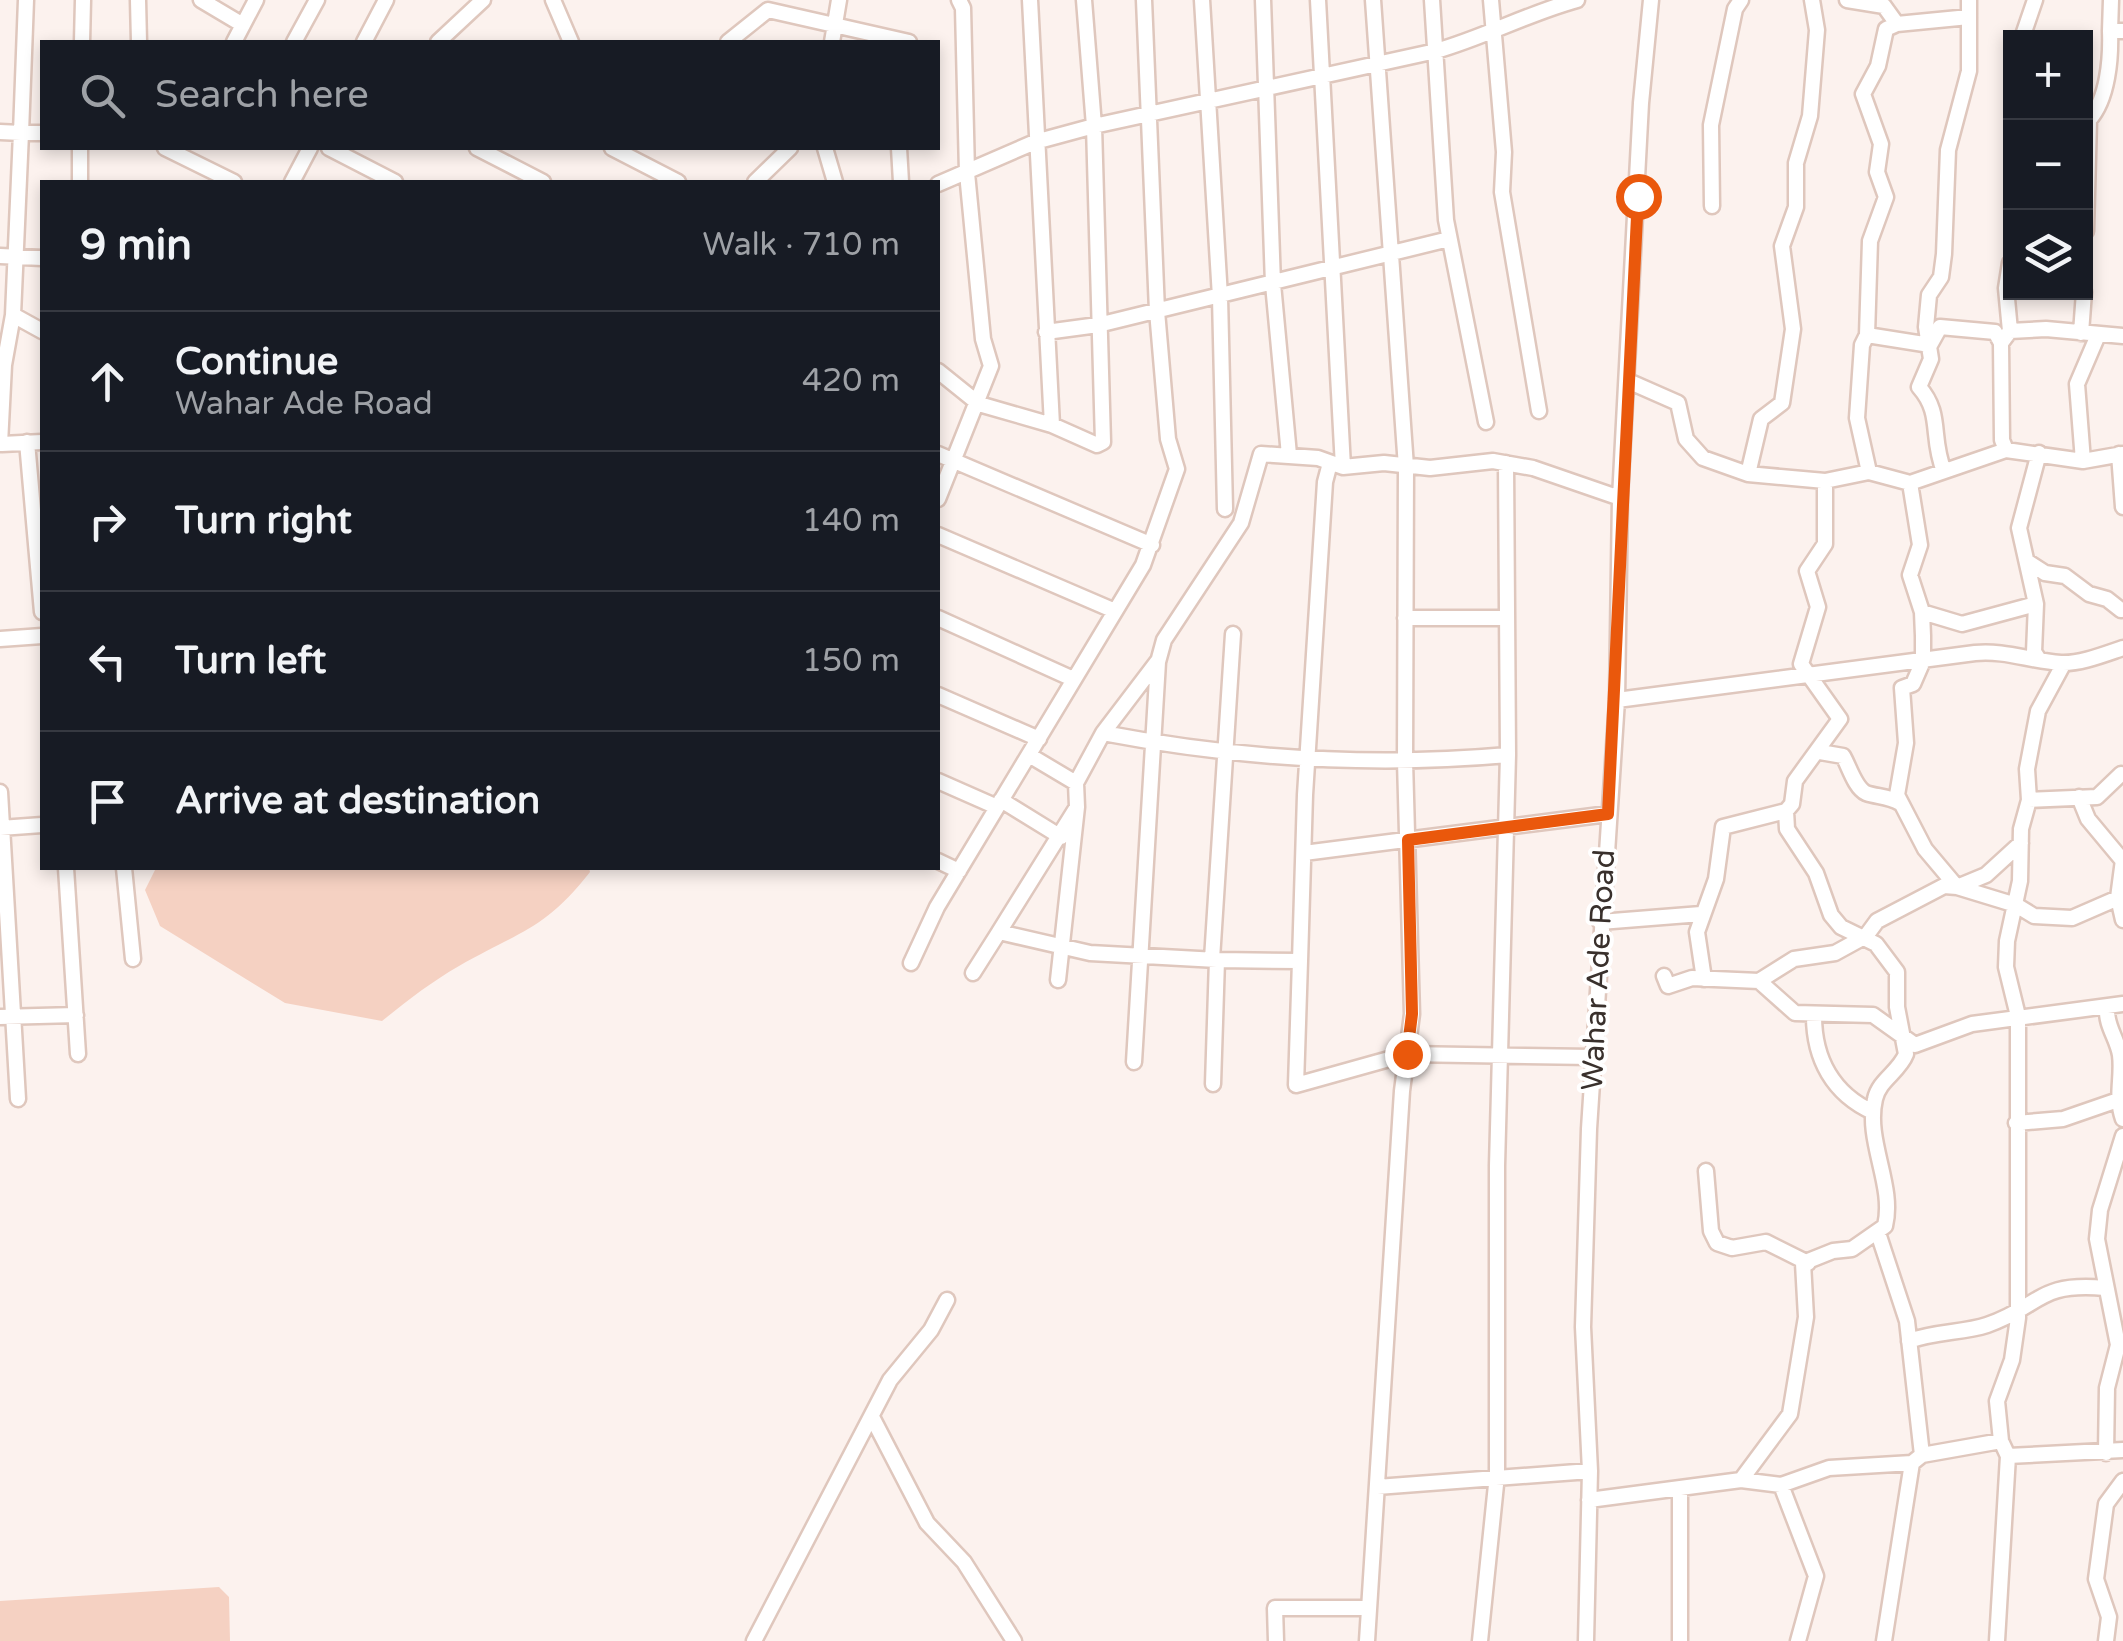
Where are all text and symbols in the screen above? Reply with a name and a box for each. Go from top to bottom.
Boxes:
map controls [2003,30,2093,300]
button: + [2003,30,2093,120]
search box [40,40,940,150]
icon: search [75,68,130,123]
text: Search here [155,72,369,118]
button: − [2003,120,2093,210]
route start [1616,174,1662,220]
button: layers [2003,210,2093,300]
text: 9 min [80,220,192,271]
text: Walk · 710 m [703,226,900,264]
text: Continue [175,339,338,385]
icon: ahead [80,354,135,409]
text: 420 m [802,362,900,400]
text: Wahar Ade Road [175,385,433,423]
icon: right [80,494,135,549]
text: Turn right [175,498,352,544]
text: 140 m [802,502,900,540]
icon: left [80,634,135,689]
text: Turn left [175,638,326,684]
text: 150 m [802,642,900,680]
icon: arrive [80,774,135,829]
text: Arrive at destination [175,778,540,824]
street label: Wahar Ade Road [1574,848,1623,1092]
route end [1385,1032,1431,1078]

